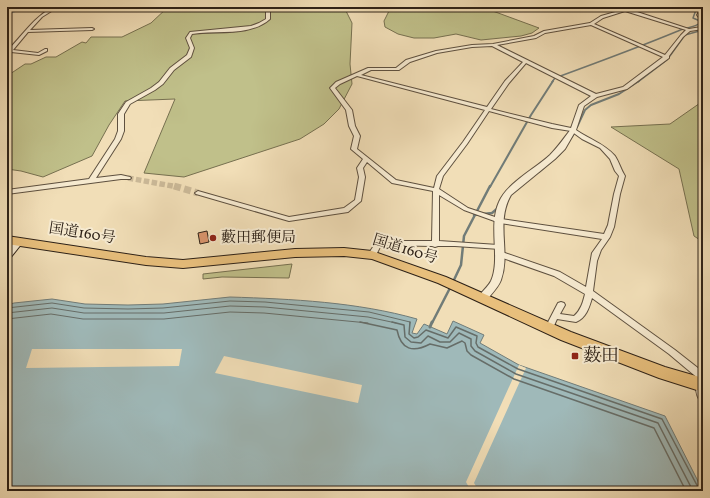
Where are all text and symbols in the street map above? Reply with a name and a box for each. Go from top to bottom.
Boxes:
street label: 国道160号 [47,218,117,250]
place label: 藪田郵便局 [221,228,296,249]
street label: 国道160号 [370,230,440,270]
marker: 藪田郵便局 [208,233,218,243]
place label: 薮田 [583,344,619,369]
marker: 薮田 [570,351,580,361]

